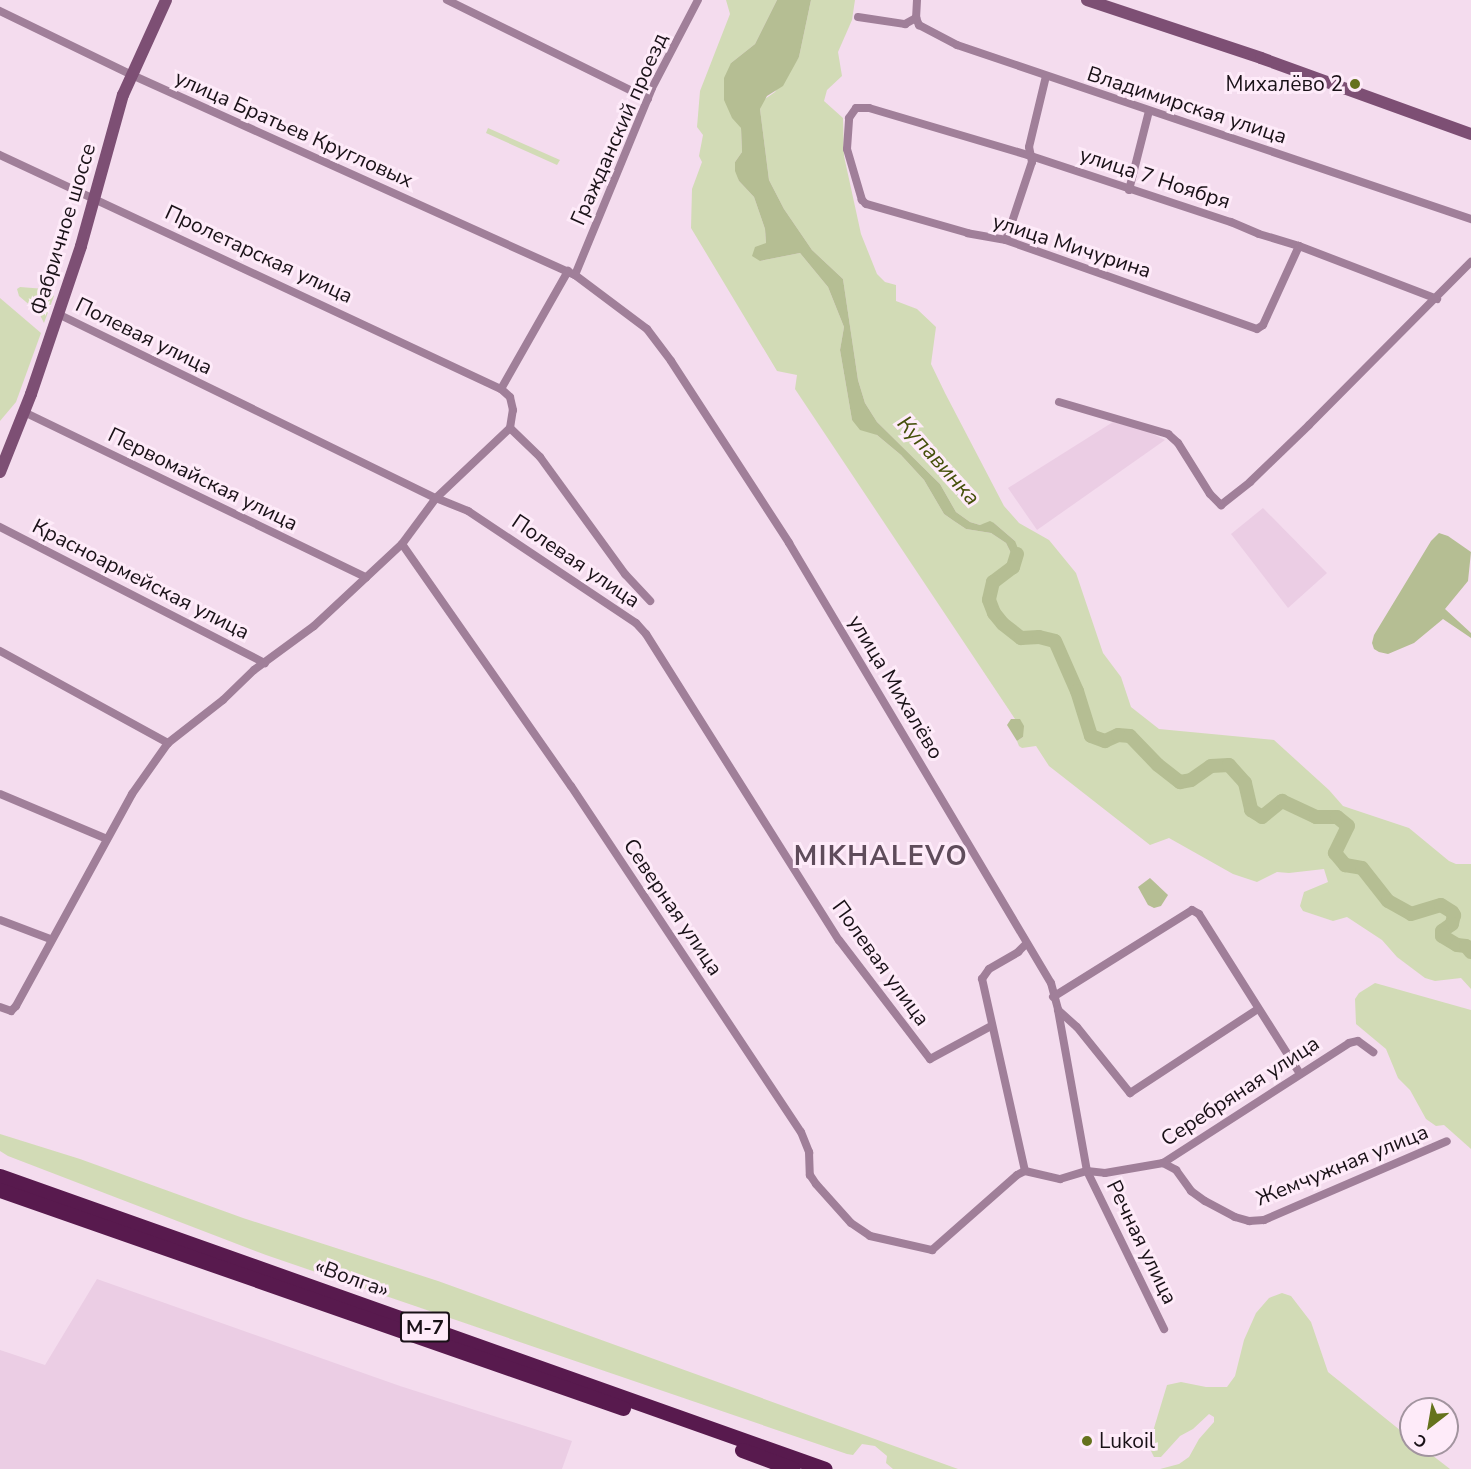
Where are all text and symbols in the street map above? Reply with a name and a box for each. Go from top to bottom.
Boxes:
street label: Гражданский проезд [565,29,673,229]
street label: Владимирская улица [1084,61,1290,149]
street label: улица Братьев Кругловых [171,65,417,193]
place label: Михалёво 2 [1226,71,1343,97]
marker: Михалёво 2 [1348,77,1362,91]
street label: Фабричное шоссе [25,140,101,318]
street label: улица 7 Ноября [1077,142,1233,214]
street label: Пролетарская улица [161,199,357,309]
street label: улица Мичурина [990,209,1154,283]
street label: Полевая улица [71,292,217,380]
water label: Купавинка [891,411,985,511]
street label: Первомайская улица [104,422,302,536]
street label: Полевая улица [507,509,645,613]
street label: Красноармейская улица [28,513,254,645]
street label: улица Михалёво [843,610,949,764]
street label: Северная улица [618,834,728,980]
district label: MIKHALEVO [794,841,968,873]
street label: Полевая улица [827,895,935,1031]
street label: Серебряная улица [1156,1030,1324,1152]
street label: Жемчужная улица [1252,1119,1432,1211]
street label: Речная улица [1101,1176,1183,1308]
street label: «Волга» [312,1253,392,1303]
road number: М-7 [400,1310,450,1344]
north arrow [1399,1397,1459,1457]
place label: Lukoil [1099,1428,1155,1454]
text: С [1410,1428,1431,1453]
marker: Lukoil [1080,1434,1094,1448]

